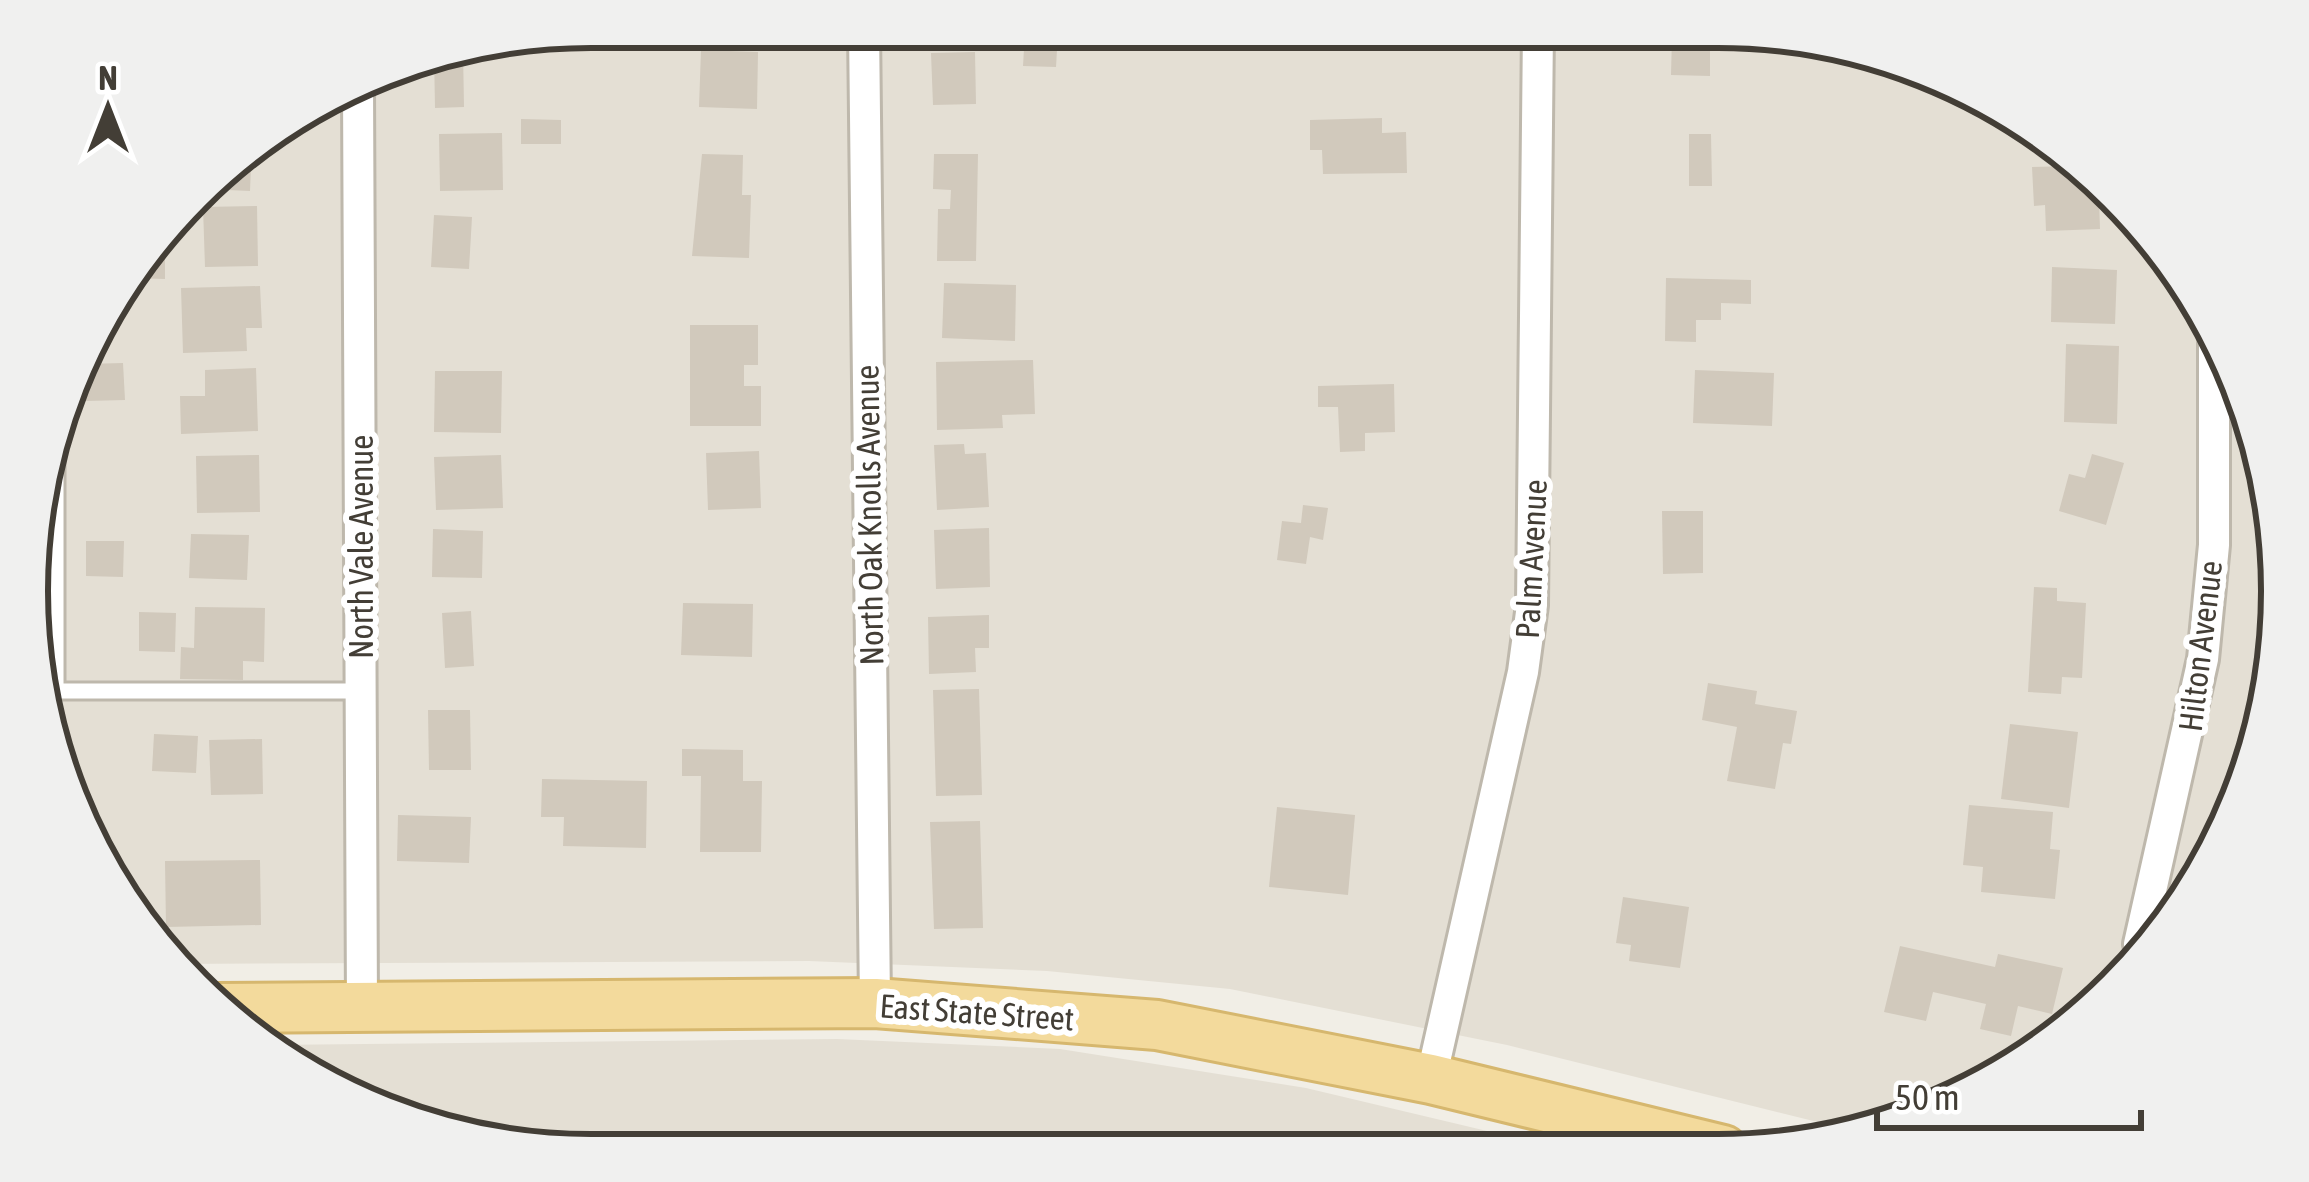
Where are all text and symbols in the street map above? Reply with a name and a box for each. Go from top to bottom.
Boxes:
north arrow [48,48,168,168]
text: N [98,59,118,97]
street label: North Oak Knolls Avenue [847,364,891,666]
street label: North Vale Avenue [342,435,380,659]
street label: Palm Avenue [1508,478,1554,640]
street label: Hilton Avenue [2171,558,2229,734]
street label: East State Street [878,986,1076,1038]
scale bar [1877,1056,2141,1130]
text: 50 m [1895,1076,1960,1118]

